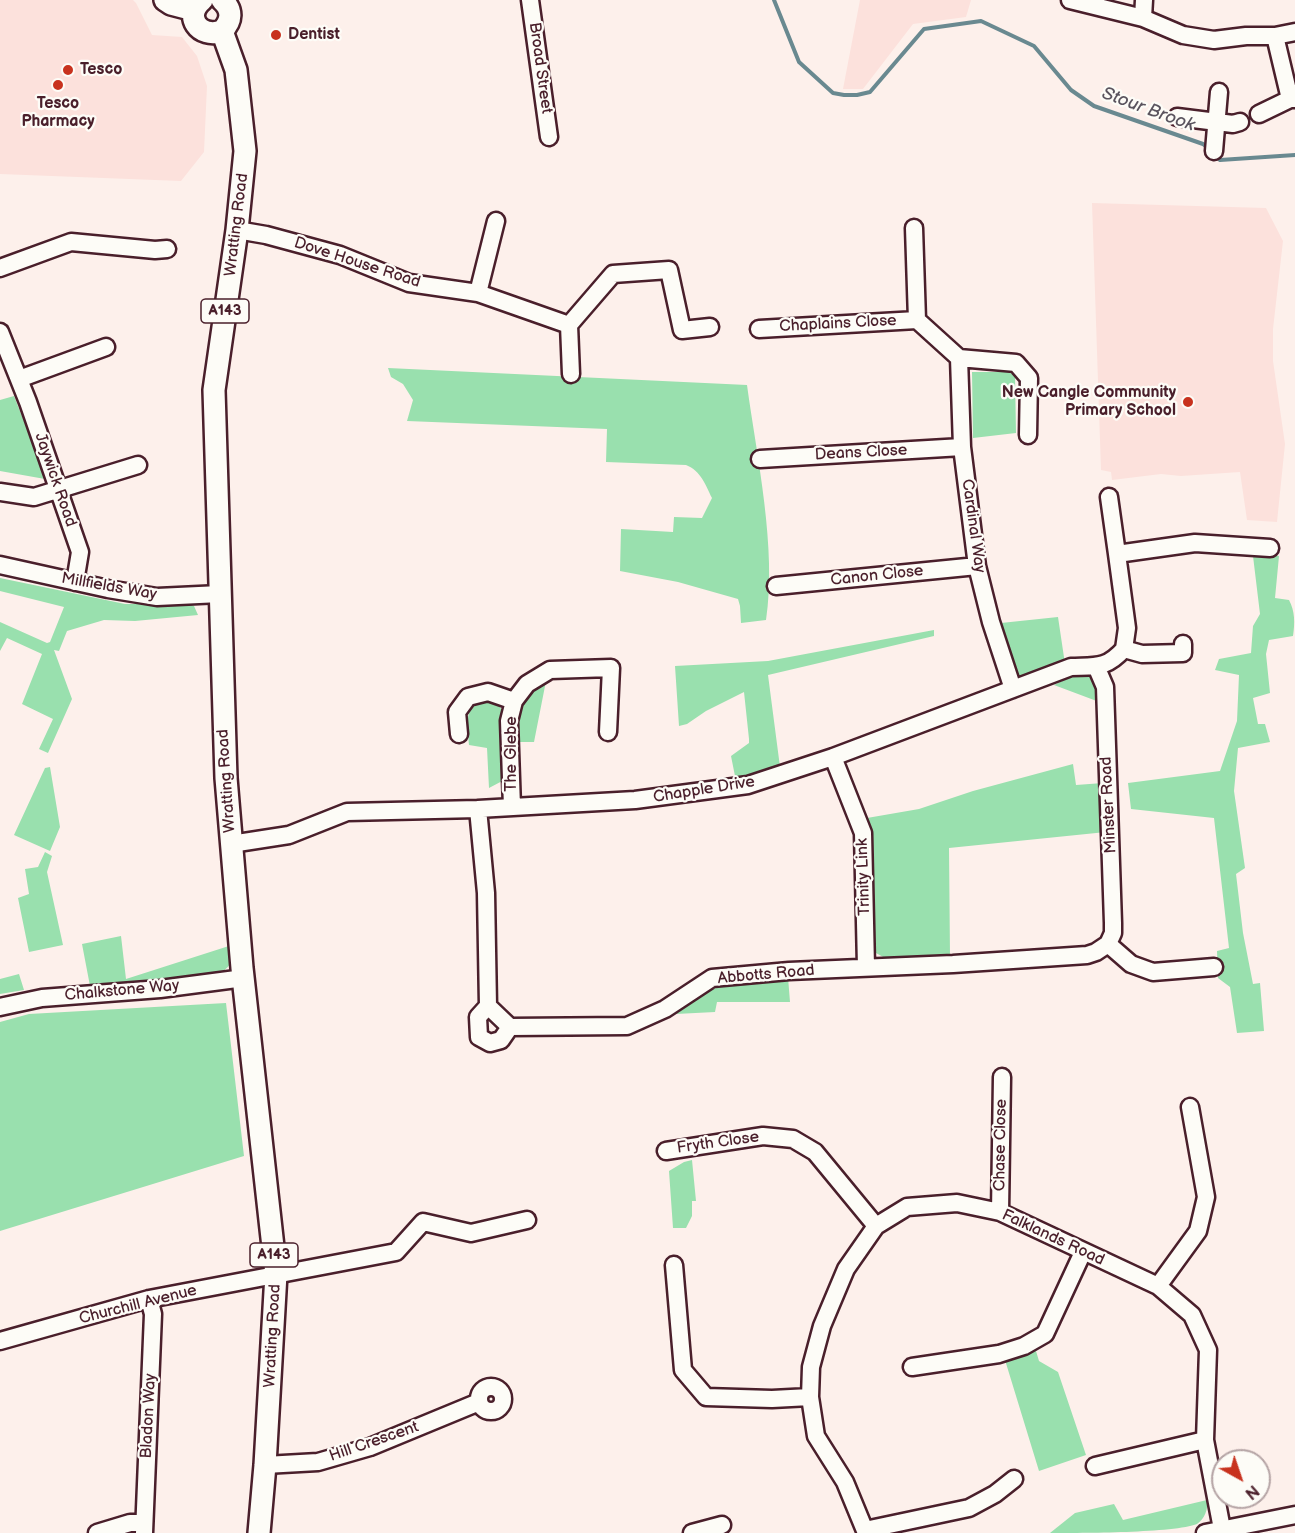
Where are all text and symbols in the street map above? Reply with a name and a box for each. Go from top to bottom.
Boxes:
street label: Broad Street [524,21,556,115]
place label: Dentist [288,25,340,45]
marker: Dentist [269,28,283,42]
place label: Tesco [80,60,122,80]
marker: Tesco [61,63,75,77]
marker: Tesco Pharmacy [51,78,65,92]
water label: Stour Brook [1099,83,1197,137]
place label: Tesco Pharmacy [21,94,95,132]
street label: Wratting Road [221,172,253,278]
street label: Dove House Road [291,234,423,292]
road number: A143 [201,299,249,323]
street label: Chaplains Close [779,311,897,337]
place label: New Cangle Community Primary School [1002,383,1176,421]
marker: New Cangle Community Primary School [1181,395,1195,409]
street label: Jaywick Road [30,430,80,530]
street label: Deans Close [814,441,908,465]
street label: Cardinal Way [957,478,989,574]
street label: Canon Close [830,562,924,590]
street label: Millfields Way [60,569,158,605]
street label: The Glebe [502,716,522,792]
street label: Wratting Road [214,728,240,834]
street label: Minster Road [1097,756,1121,854]
street label: Chapple Drive [652,772,756,808]
street label: Trinity Link [853,838,875,916]
street label: Abbotts Road [717,961,815,989]
street label: Chalkstone Way [64,976,180,1006]
street label: Chase Close [991,1099,1011,1191]
street label: Fryth Close [676,1128,760,1158]
street label: Falklands Road [999,1206,1107,1270]
road number: A143 [250,1243,298,1267]
street label: Churchill Avenue [77,1281,199,1329]
street label: Wratting Road [261,1284,285,1388]
street label: Bladon Way [137,1373,161,1459]
street label: Hill Crescent [327,1418,421,1466]
north arrow [1211,1449,1271,1509]
text: N [1241,1480,1262,1503]

